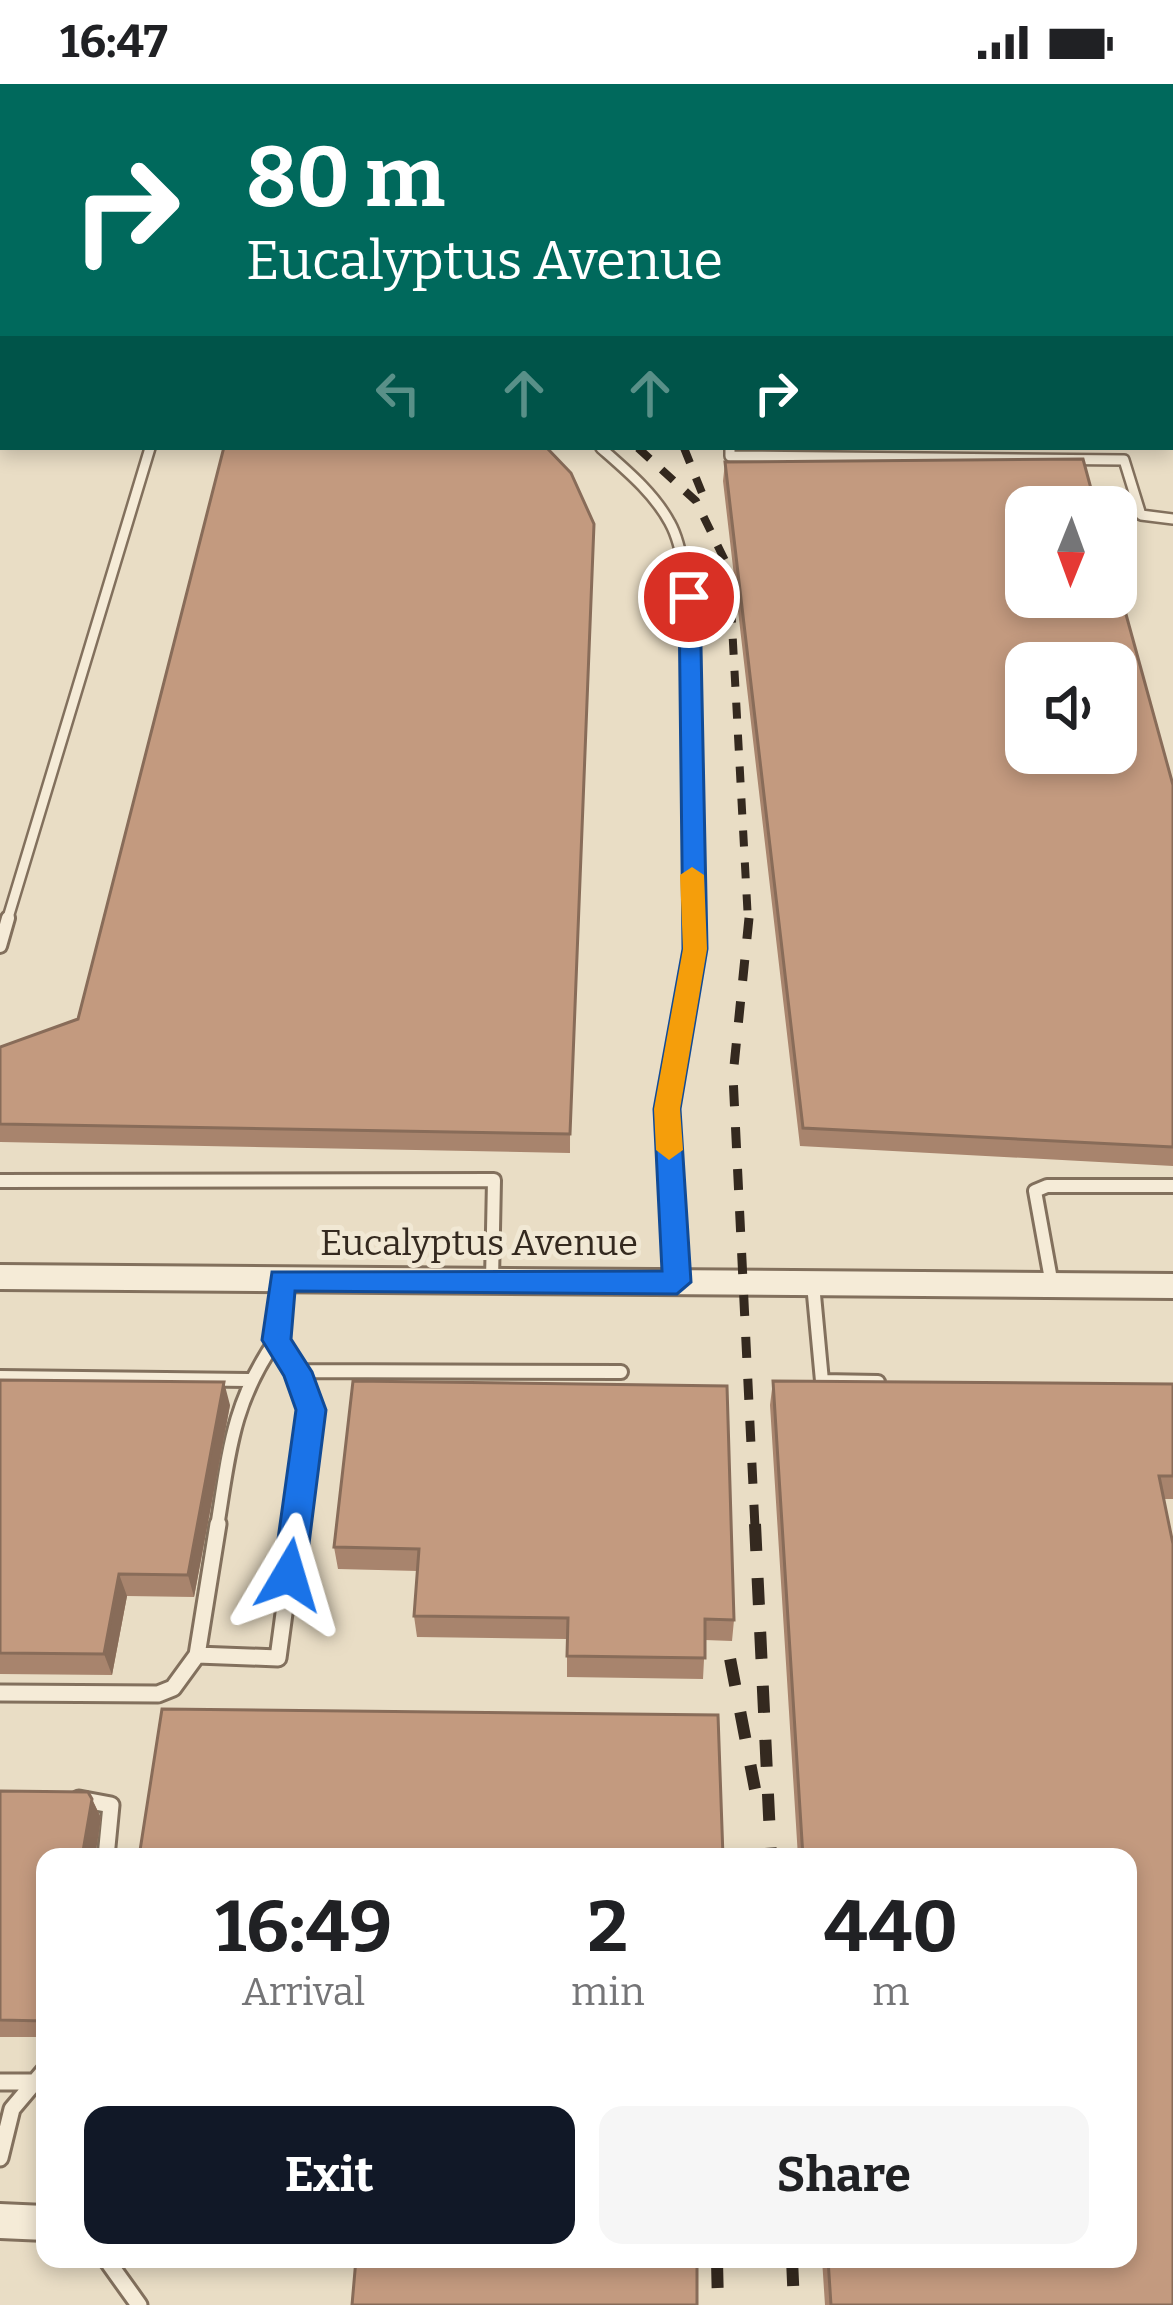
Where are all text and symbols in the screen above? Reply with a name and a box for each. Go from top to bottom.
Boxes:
text: 16:47 [60,15,168,69]
text: 80 m [246,127,445,228]
icon: right [48,132,204,288]
text: Eucalyptus Avenue [246,229,723,293]
icon: left [365,360,431,426]
icon: ahead [491,360,557,426]
icon: ahead [617,360,683,426]
icon: right [743,360,809,426]
north arrow [1005,486,1137,618]
map controls [1005,486,1137,774]
pin [638,546,740,648]
icon: arrive [656,564,722,630]
button: sound [1005,642,1137,774]
street label: Eucalyptus Avenue [320,1221,638,1265]
position arrow [226,1512,352,1638]
text: 16:49 [215,1884,392,1970]
text: 2 [588,1884,628,1970]
text: 440 [824,1884,958,1970]
text: Arrival [242,1969,365,2015]
text: min [571,1969,645,2015]
text: m [872,1969,909,2015]
button: Exit [84,2106,575,2244]
button: Share [599,2106,1089,2244]

